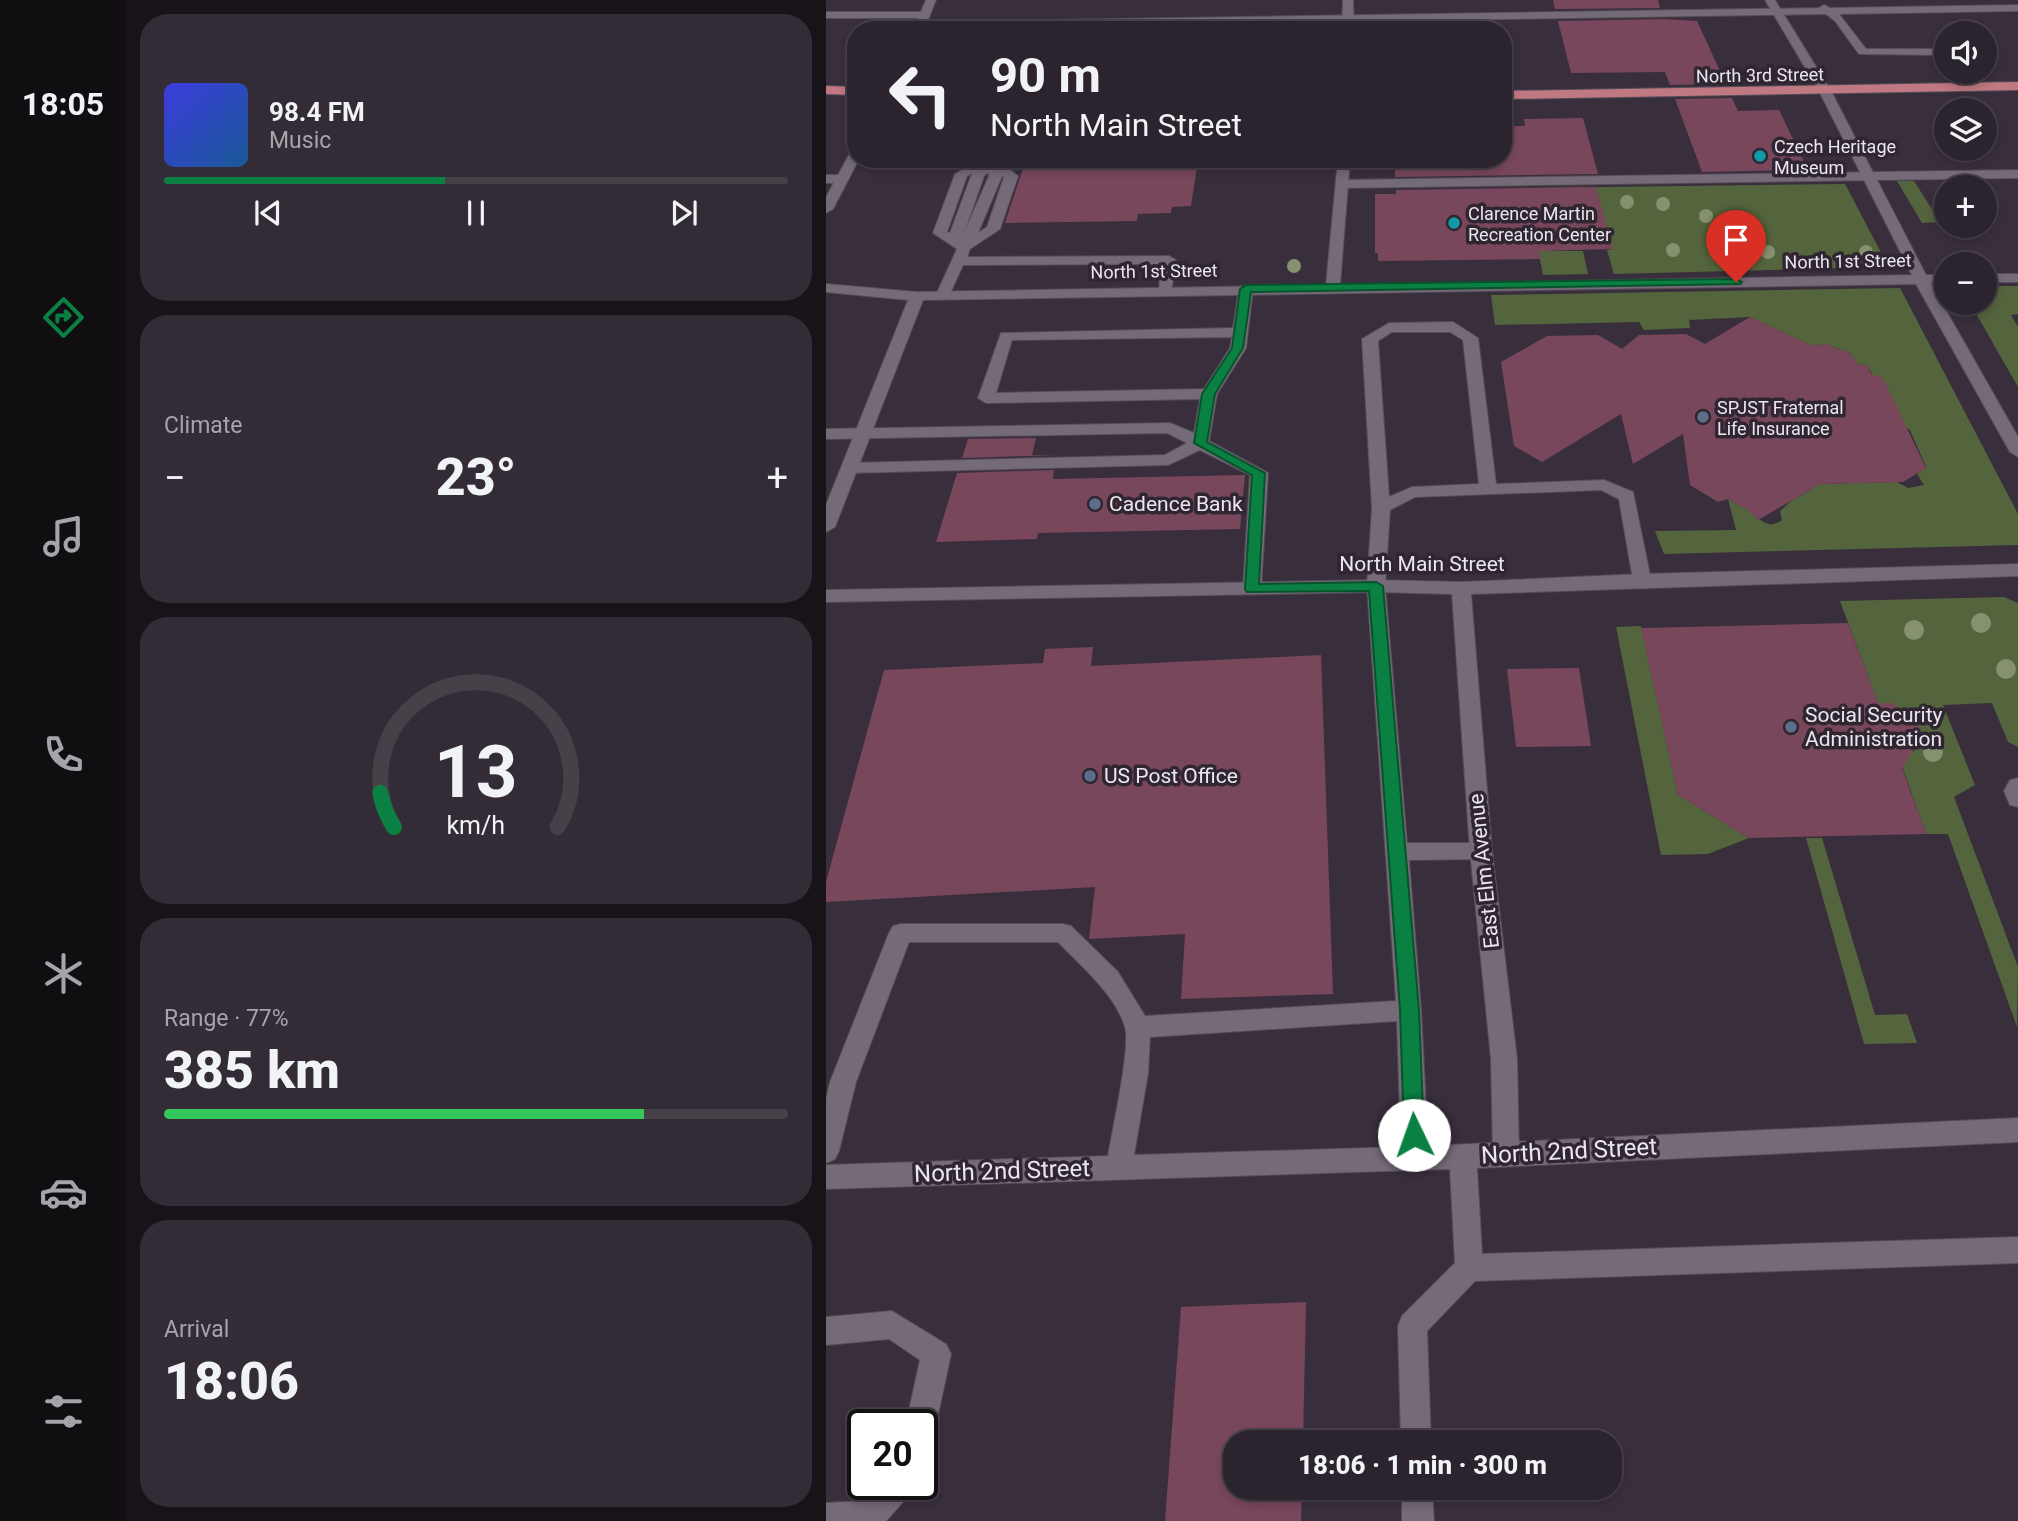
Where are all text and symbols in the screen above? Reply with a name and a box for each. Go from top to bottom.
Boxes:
map controls [1934,21,1997,315]
button: sound [1934,21,1997,84]
text: 90 m [990,47,1101,104]
icon: left [875,49,966,140]
street label: North 3rd Street [1696,63,1824,87]
text: 18:05 [22,85,104,123]
text: 98.4 FM [269,97,365,127]
button: layers [1934,98,1997,161]
text: North Main Street [990,106,1242,144]
text: Music [269,127,331,154]
place label: Czech Heritage Museum [1774,136,1896,178]
marker: Czech Heritage Museum [1752,148,1768,164]
button: + [1934,175,1997,238]
icon: previous [249,194,287,232]
icon: pause [457,194,495,232]
icon: next [665,194,703,232]
place label: Clarence Martin Recreation Center [1468,203,1611,245]
pin [1706,210,1766,282]
marker: Clarence Martin Recreation Center [1446,215,1462,231]
icon: arrive [1717,221,1755,259]
street label: North 1st Street [1784,249,1912,273]
button: − [1934,252,1997,315]
street label: North 1st Street [1090,259,1218,283]
icon: directions [39,293,88,342]
place label: SPJST Fraternal Life Insurance [1717,397,1844,439]
marker: SPJST Fraternal Life Insurance [1695,409,1711,425]
text: Climate [164,412,243,439]
text: 23° [436,447,516,508]
text: − [164,456,186,500]
text: + [766,456,788,500]
place label: Cadence Bank [1109,492,1243,516]
marker: Cadence Bank [1087,496,1103,512]
icon: music [39,512,88,561]
street label: North Main Street [1339,552,1505,576]
place label: Social Security Administration [1805,703,1943,751]
marker: Social Security Administration [1783,719,1799,735]
text: 13 [434,729,518,815]
icon: phone [39,730,88,779]
place label: US Post Office [1104,764,1238,788]
marker: US Post Office [1082,768,1098,784]
street label: East Elm Avenue [1464,792,1504,950]
text: km/h [447,810,505,839]
icon: climate [39,949,88,998]
text: Range · 77% [164,1005,289,1032]
text: 385 km [164,1040,340,1101]
position arrow [1377,1098,1451,1172]
street label: North 2nd Street [1480,1132,1658,1170]
street label: North 2nd Street [914,1154,1091,1188]
icon: car [39,1168,88,1217]
text: Arrival [164,1316,229,1343]
text: 18:06 [164,1351,299,1412]
icon: filters [39,1387,88,1436]
speed limit sign: 20 [847,1409,938,1500]
text: 18:06 · 1 min · 300 m [1298,1450,1547,1480]

